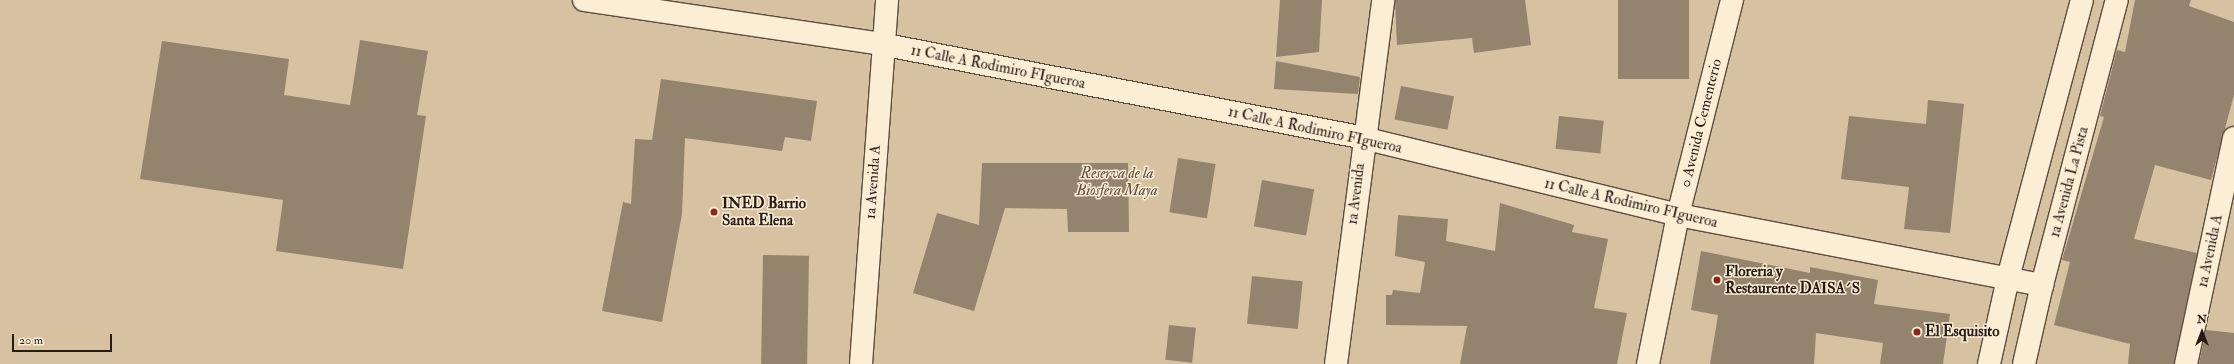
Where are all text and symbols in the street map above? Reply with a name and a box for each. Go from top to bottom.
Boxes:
street label: 11 Calle A Rodimiro FIgueroa [909,41,1087,93]
street label: 0 Avenida Cementerio [1676,57,1726,189]
street label: 11 Calle A Rodimiro FIgueroa [1226,103,1404,157]
street label: 1a Avenida La Pista [2046,125,2092,239]
street label: 1a Avenida A [861,144,885,220]
street label: 1a Avenida [1343,162,1369,226]
park label: Reserva de la Biosfera Maya [1076,164,1158,199]
street label: 11 Calle A Rodimiro FIgueroa [1543,174,1719,232]
place label: INED Barrio Santa Elena [722,194,806,229]
marker: INED Barrio Santa Elena [709,207,719,217]
street label: 1a Avenida A [2193,213,2227,289]
place label: Floreria y Restaurente DAISA´S [1725,262,1860,297]
marker: Floreria y Restaurente DAISA´S [1712,275,1722,285]
north arrow [2182,312,2222,352]
text: N [2197,313,2207,326]
place label: El Esquisito [1925,323,1999,341]
scale bar [14,326,114,352]
marker: El Esquisito [1912,327,1922,337]
text: 20 m [19,333,43,348]

